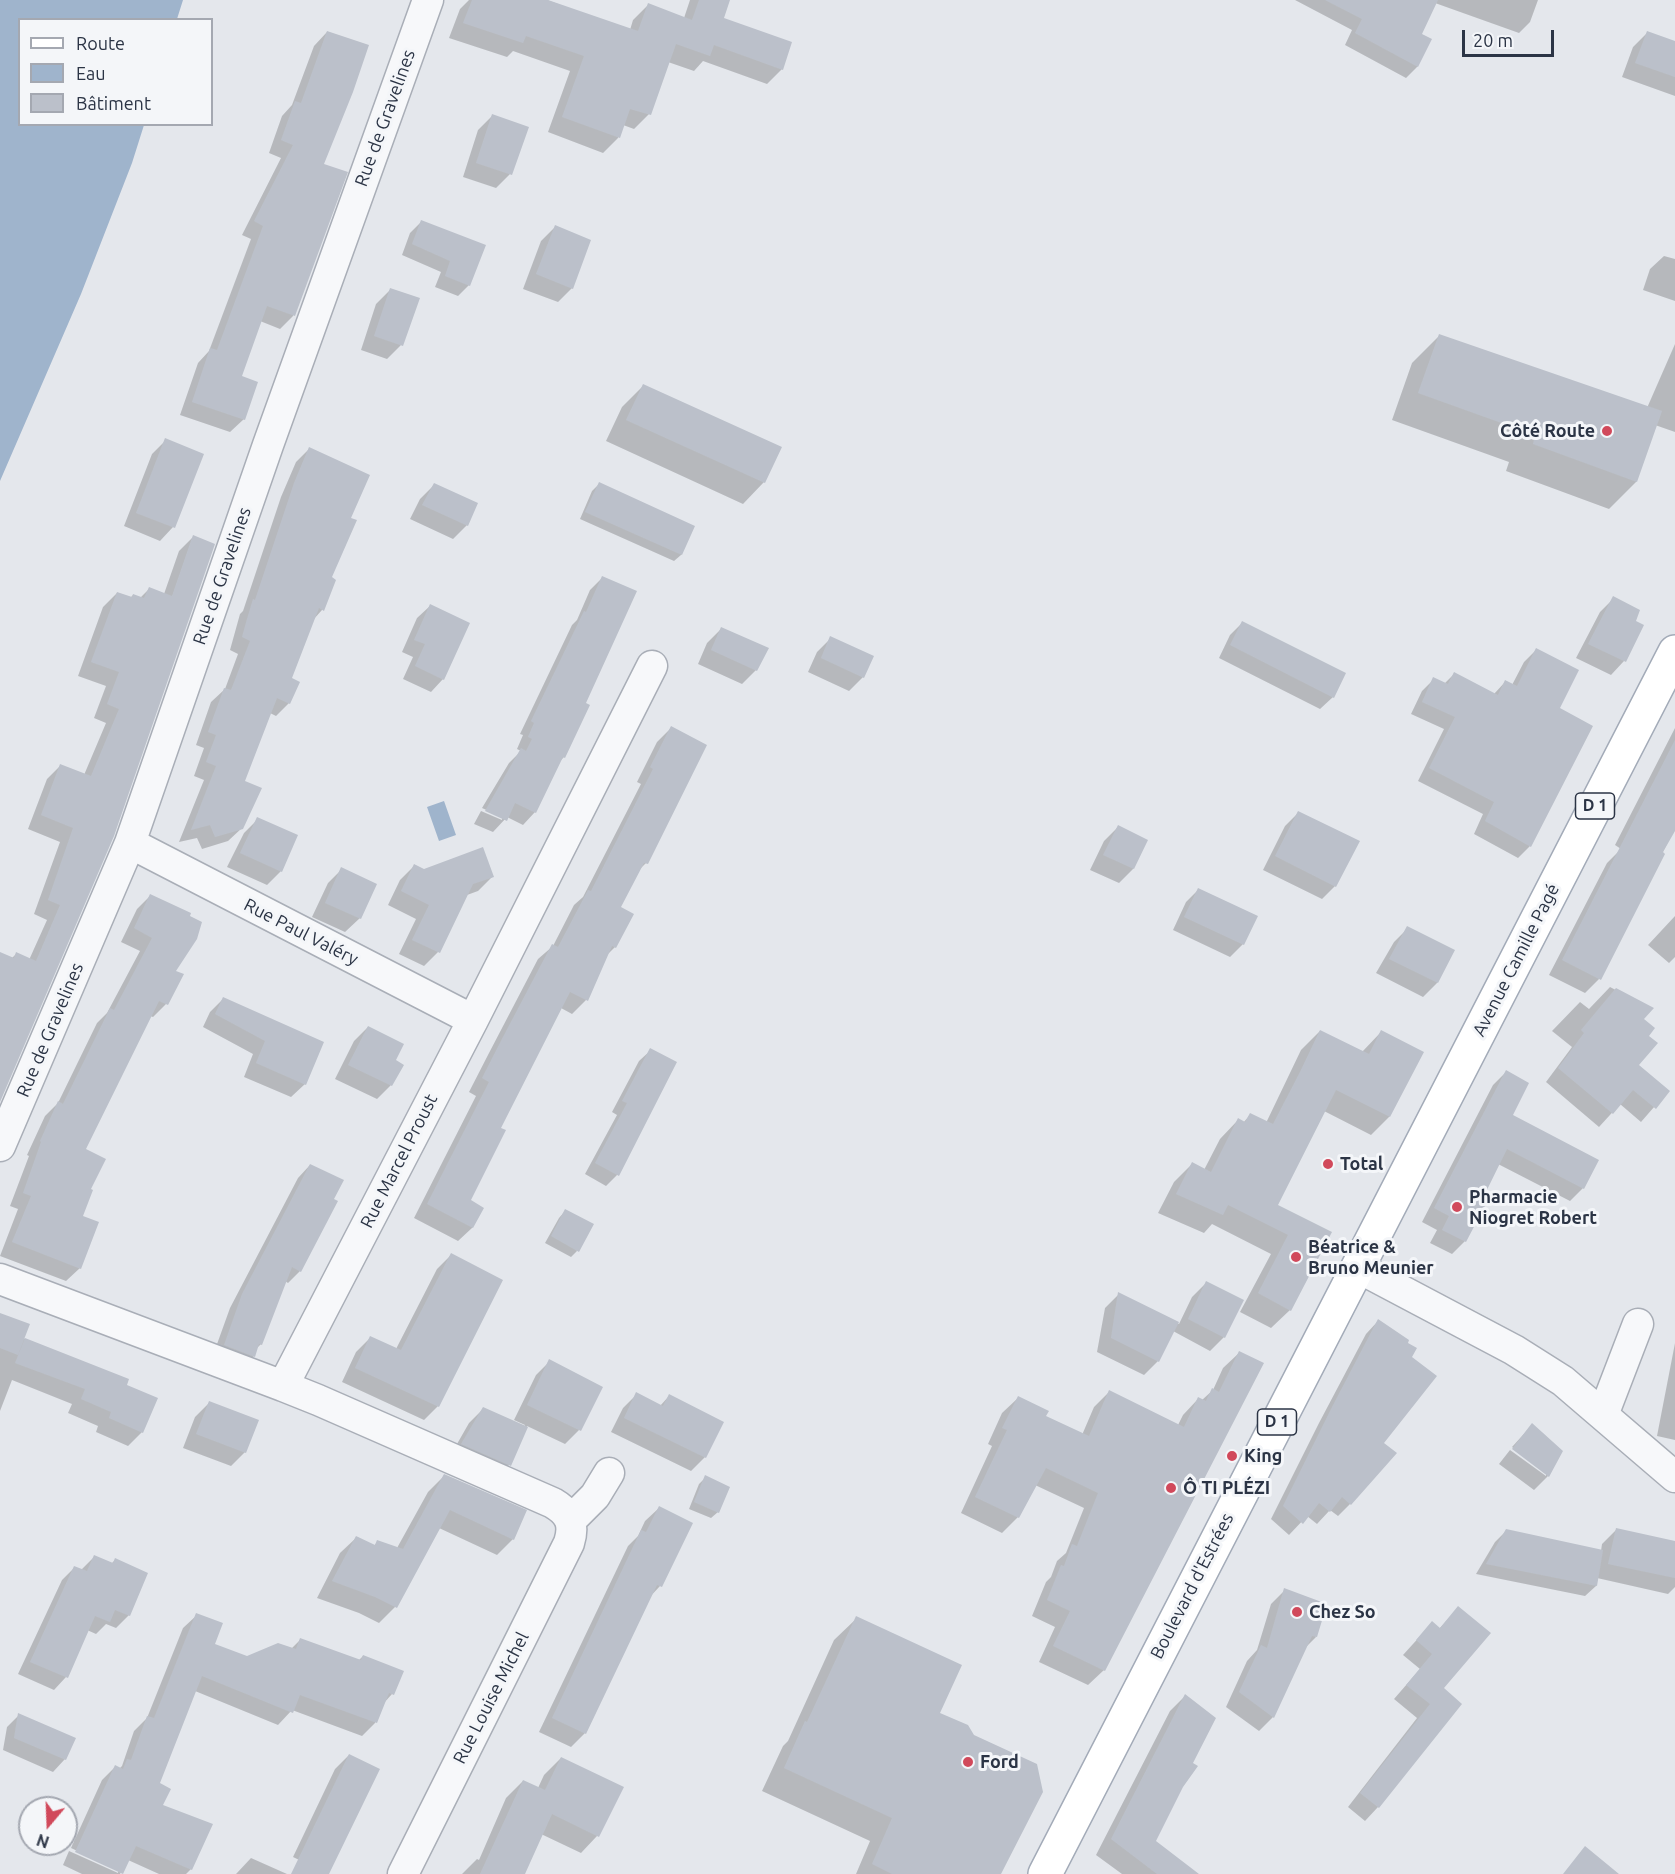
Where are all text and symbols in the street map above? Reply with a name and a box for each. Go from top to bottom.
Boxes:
legend [18,18,213,126]
scale bar [1465,18,1556,56]
text: 20 m [1473,30,1513,50]
text: Route [76,33,125,53]
street label: Rue de Gravelines [350,47,420,189]
text: Eau [76,63,106,83]
text: Bâtiment [76,93,151,113]
place label: Côté Route [1500,420,1595,442]
marker: Côté Route [1600,424,1614,438]
street label: Rue de Gravelines [188,504,256,648]
road number: D 1 [1576,793,1614,819]
street label: Avenue Camille Pagé [1468,880,1564,1040]
street label: Rue Paul Valéry [240,894,362,970]
street label: Rue de Gravelines [12,960,88,1100]
street label: Rue Marcel Proust [356,1090,442,1232]
place label: Total [1340,1153,1383,1175]
marker: Total [1321,1157,1335,1171]
place label: Pharmacie Niogret Robert [1469,1186,1597,1228]
marker: Pharmacie Niogret Robert [1450,1200,1464,1214]
place label: Béatrice & Bruno Meunier [1308,1236,1434,1278]
marker: Béatrice & Bruno Meunier [1289,1250,1303,1264]
road number: D 1 [1258,1409,1296,1435]
place label: King [1244,1445,1282,1467]
marker: King [1225,1449,1239,1463]
place label: Ô TI PLÉZI [1183,1477,1270,1499]
marker: Ô TI PLÉZI [1164,1481,1178,1495]
street label: Boulevard d'Estrées [1146,1510,1238,1662]
place label: Chez So [1309,1601,1376,1623]
marker: Chez So [1290,1605,1304,1619]
street label: Rue Louise Michel [448,1628,534,1768]
place label: Ford [980,1751,1019,1773]
marker: Ford [961,1755,975,1769]
north arrow [18,1796,78,1856]
text: N [34,1831,51,1852]

